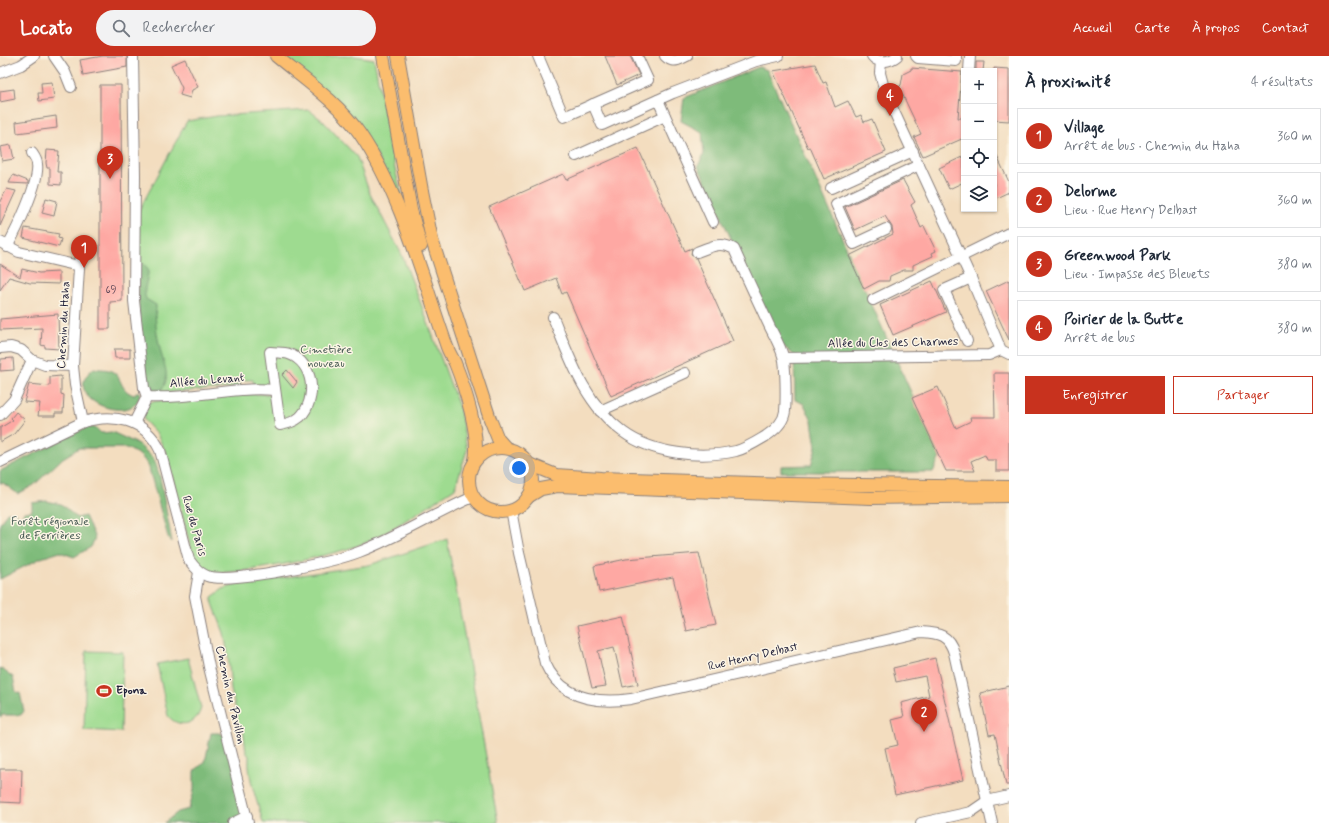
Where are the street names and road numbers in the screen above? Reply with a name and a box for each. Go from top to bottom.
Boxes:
street label: Chemin du Haha [54,281,74,369]
street label: Allée du Clos des Charmes [828,334,958,352]
street label: Allée du Levant [169,370,245,392]
street label: Rue de Paris [178,494,210,559]
street label: Rue Henry Delbast [707,639,800,675]
street label: Chemin du Pavillon [211,644,249,746]

